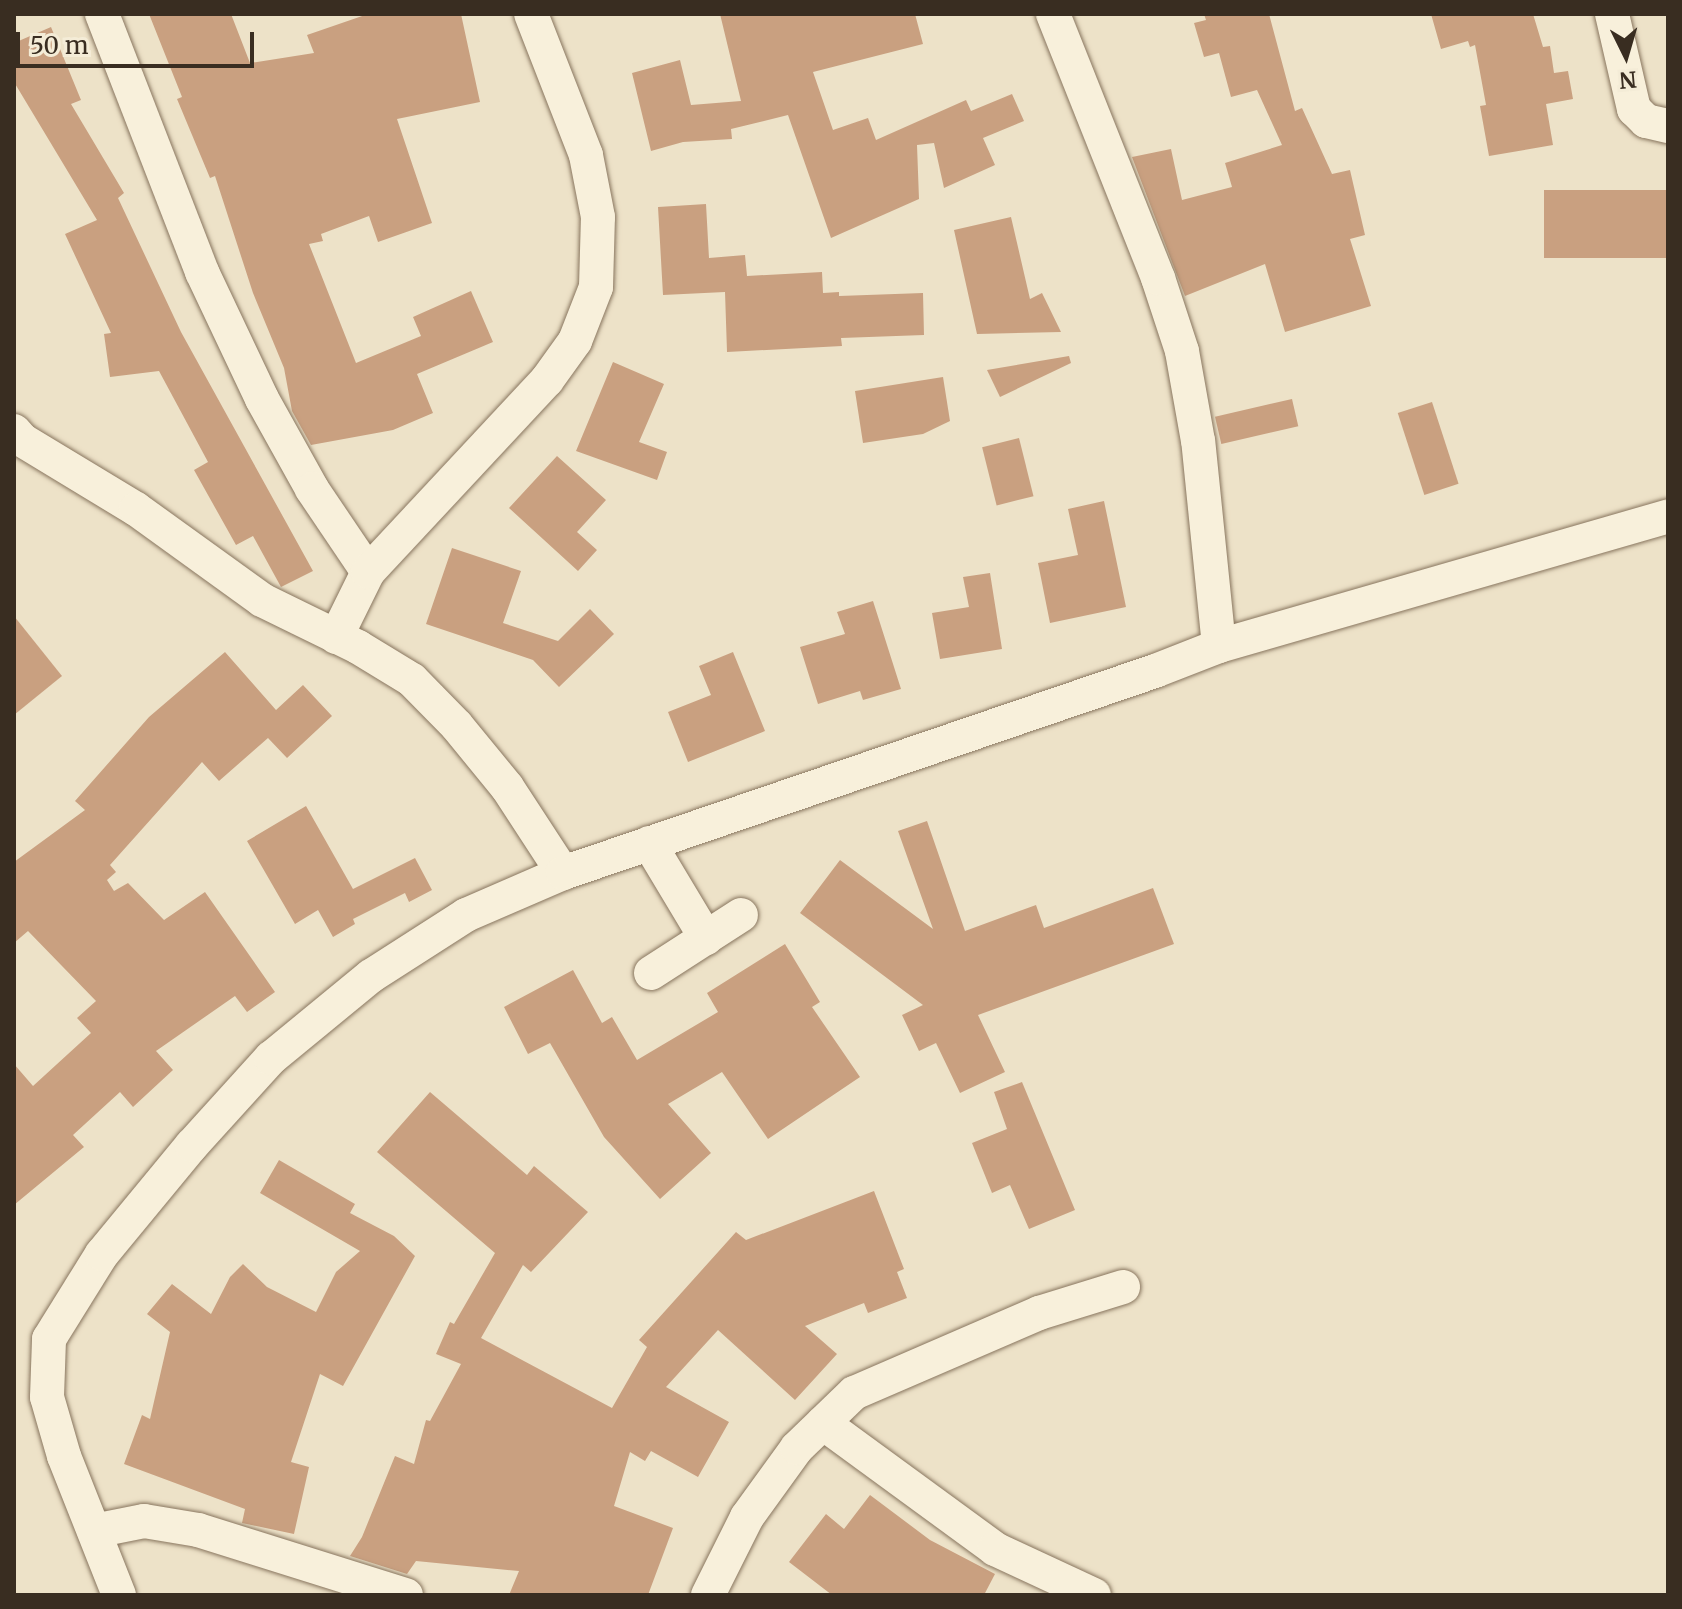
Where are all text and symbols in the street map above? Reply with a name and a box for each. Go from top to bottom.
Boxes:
scale bar [20,16,258,66]
north arrow [1586,16,1666,96]
text: 50 m [30,30,89,61]
text: N [1618,65,1638,95]

